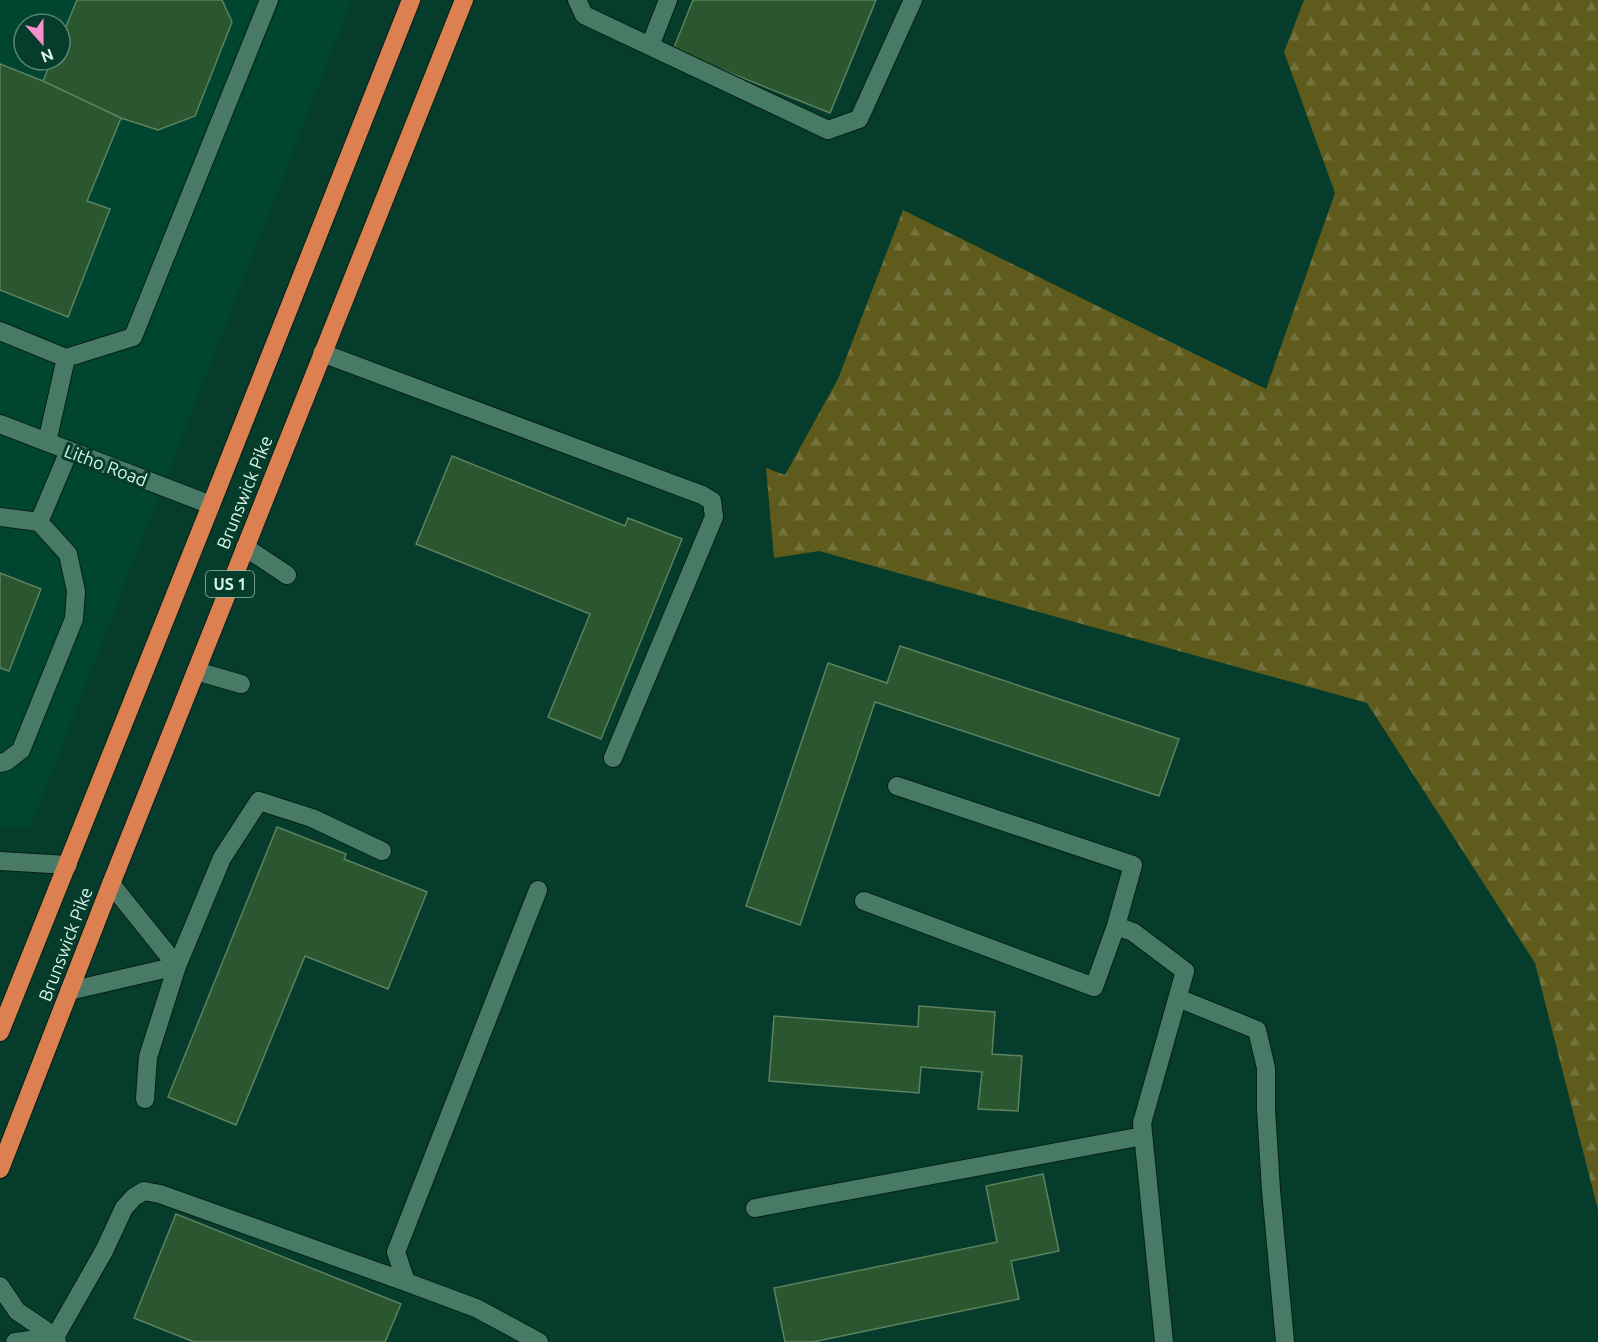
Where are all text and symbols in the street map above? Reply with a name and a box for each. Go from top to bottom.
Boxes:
north arrow [12,12,72,72]
text: N [39,45,56,67]
street label: Brunswick Pike [212,432,276,552]
street label: Litho Road [62,440,150,490]
road number: US 1 [206,571,254,597]
street label: Brunswick Pike [34,884,96,1004]

